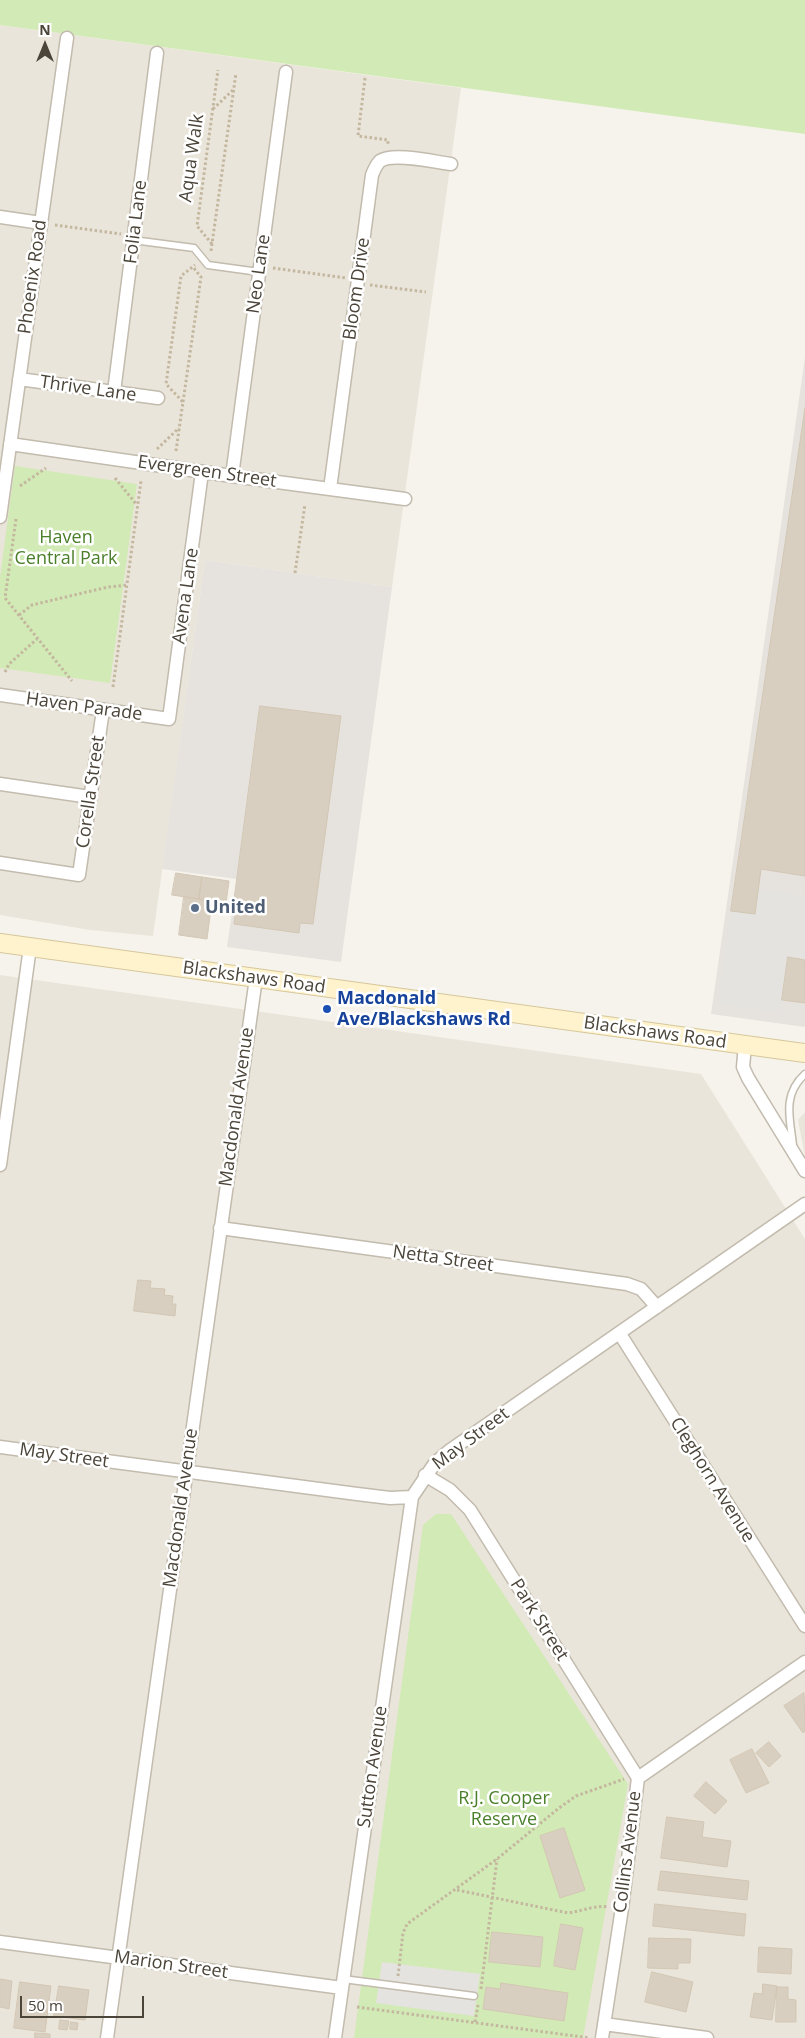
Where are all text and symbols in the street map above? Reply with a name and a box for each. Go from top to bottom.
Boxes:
north arrow [20,20,70,70]
text: N [39,20,51,39]
street label: Aqua Walk [175,113,209,203]
street label: Folia Lane [120,179,152,265]
street label: Phoenix Road [14,218,52,336]
street label: Neo Lane [243,233,275,315]
street label: Bloom Drive [339,236,375,342]
street label: Thrive Lane [38,372,138,406]
street label: Evergreen Street [136,452,278,492]
park label: Haven Central Park [14,527,118,570]
street label: Avena Lane [169,547,203,645]
street label: Haven Parade [24,688,144,726]
street label: Corella Street [72,734,110,850]
place label: United [205,897,266,919]
marker: United [189,902,201,914]
street label: Blackshaws Road [181,957,327,999]
place label: Macdonald Ave/Blackshaws Rd [337,988,511,1030]
marker: Macdonald Ave/Blackshaws Rd [321,1003,333,1015]
street label: Blackshaws Road [582,1012,728,1054]
street label: Macdonald Avenue [215,1026,259,1188]
street label: Netta Street [391,1241,495,1277]
street label: May Street [428,1403,514,1475]
street label: Cleghorn Avenue [665,1413,759,1547]
street label: Macdonald Avenue [159,1427,203,1589]
street label: May Street [18,1439,110,1473]
street label: Park Street [505,1575,573,1665]
street label: Sutton Avenue [354,1705,392,1829]
park label: R.J. Cooper Reserve [458,1788,550,1830]
street label: Collins Avenue [610,1790,646,1914]
street label: Marion Street [113,1946,229,1984]
scale bar [22,1986,146,2018]
text: 50 m [28,1995,63,2015]

